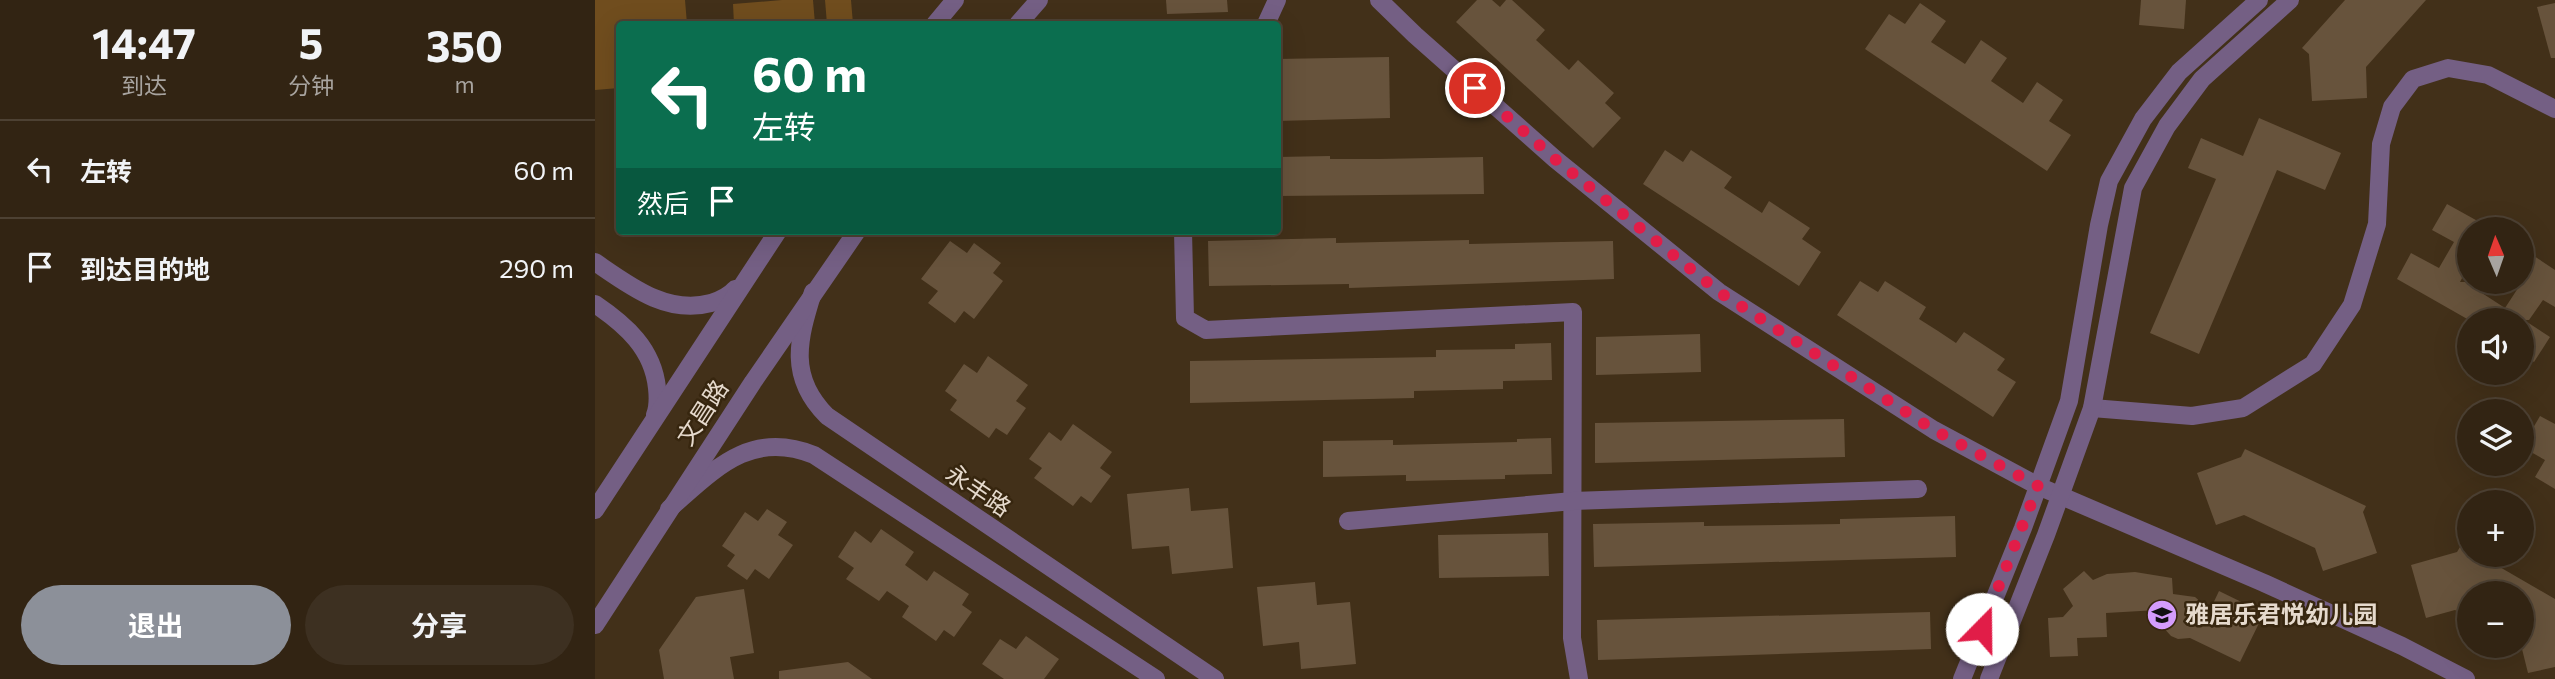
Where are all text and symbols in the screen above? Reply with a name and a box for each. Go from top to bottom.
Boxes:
text: 14:47 [92,16,196,68]
text: 5 [299,16,323,68]
text: 350 [426,19,503,71]
text: 60 m [752,42,867,102]
icon: left [637,49,728,140]
pin [1445,58,1505,118]
icon: arrive [1456,69,1494,107]
text: m [454,70,475,98]
text: 到达 [121,71,167,99]
text: 分钟 [288,71,334,99]
text: 左转 [752,106,816,146]
icon: left [21,150,59,188]
text: 60 m [514,154,574,185]
text: 左转 [80,155,132,186]
icon: arrive [703,182,741,220]
text: 然后 [637,187,689,218]
north arrow [2457,217,2534,294]
map controls [2457,217,2534,658]
icon: arrive [21,248,59,286]
text: 290 m [499,252,574,283]
text: 到达目的地 [80,253,210,284]
button: sound [2457,308,2534,385]
street label: 文昌路 [670,374,734,450]
button: layers [2457,399,2534,476]
street label: 永丰路 [941,458,1017,522]
button: + [2457,490,2534,567]
button: − [2457,581,2534,658]
button: 退出 [21,585,291,665]
button: 分享 [305,585,574,665]
position arrow [1945,592,2019,666]
school or university icon: 雅居乐君悦幼儿园 [2145,598,2179,632]
place label: 雅居乐君悦幼儿园 [2185,599,2377,628]

